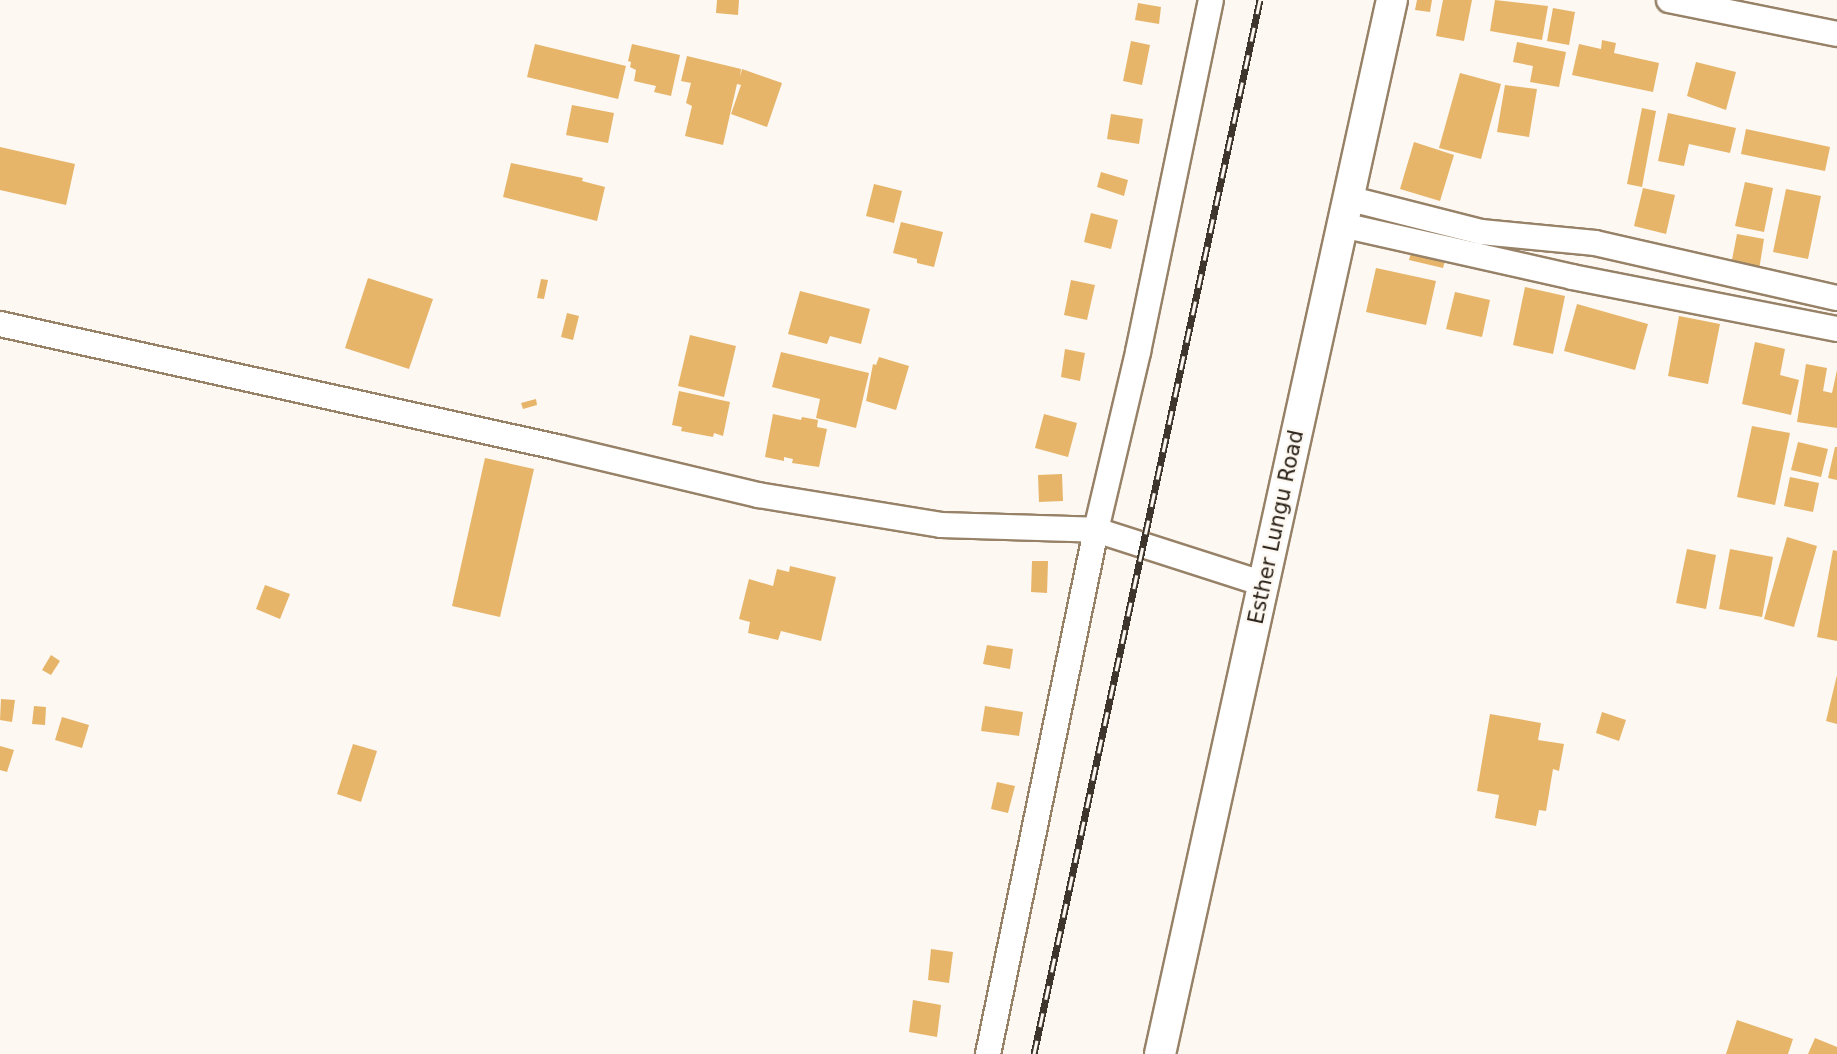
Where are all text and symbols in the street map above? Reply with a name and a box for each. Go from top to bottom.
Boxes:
street label: Esther Lungu Road [1243,428,1309,626]

